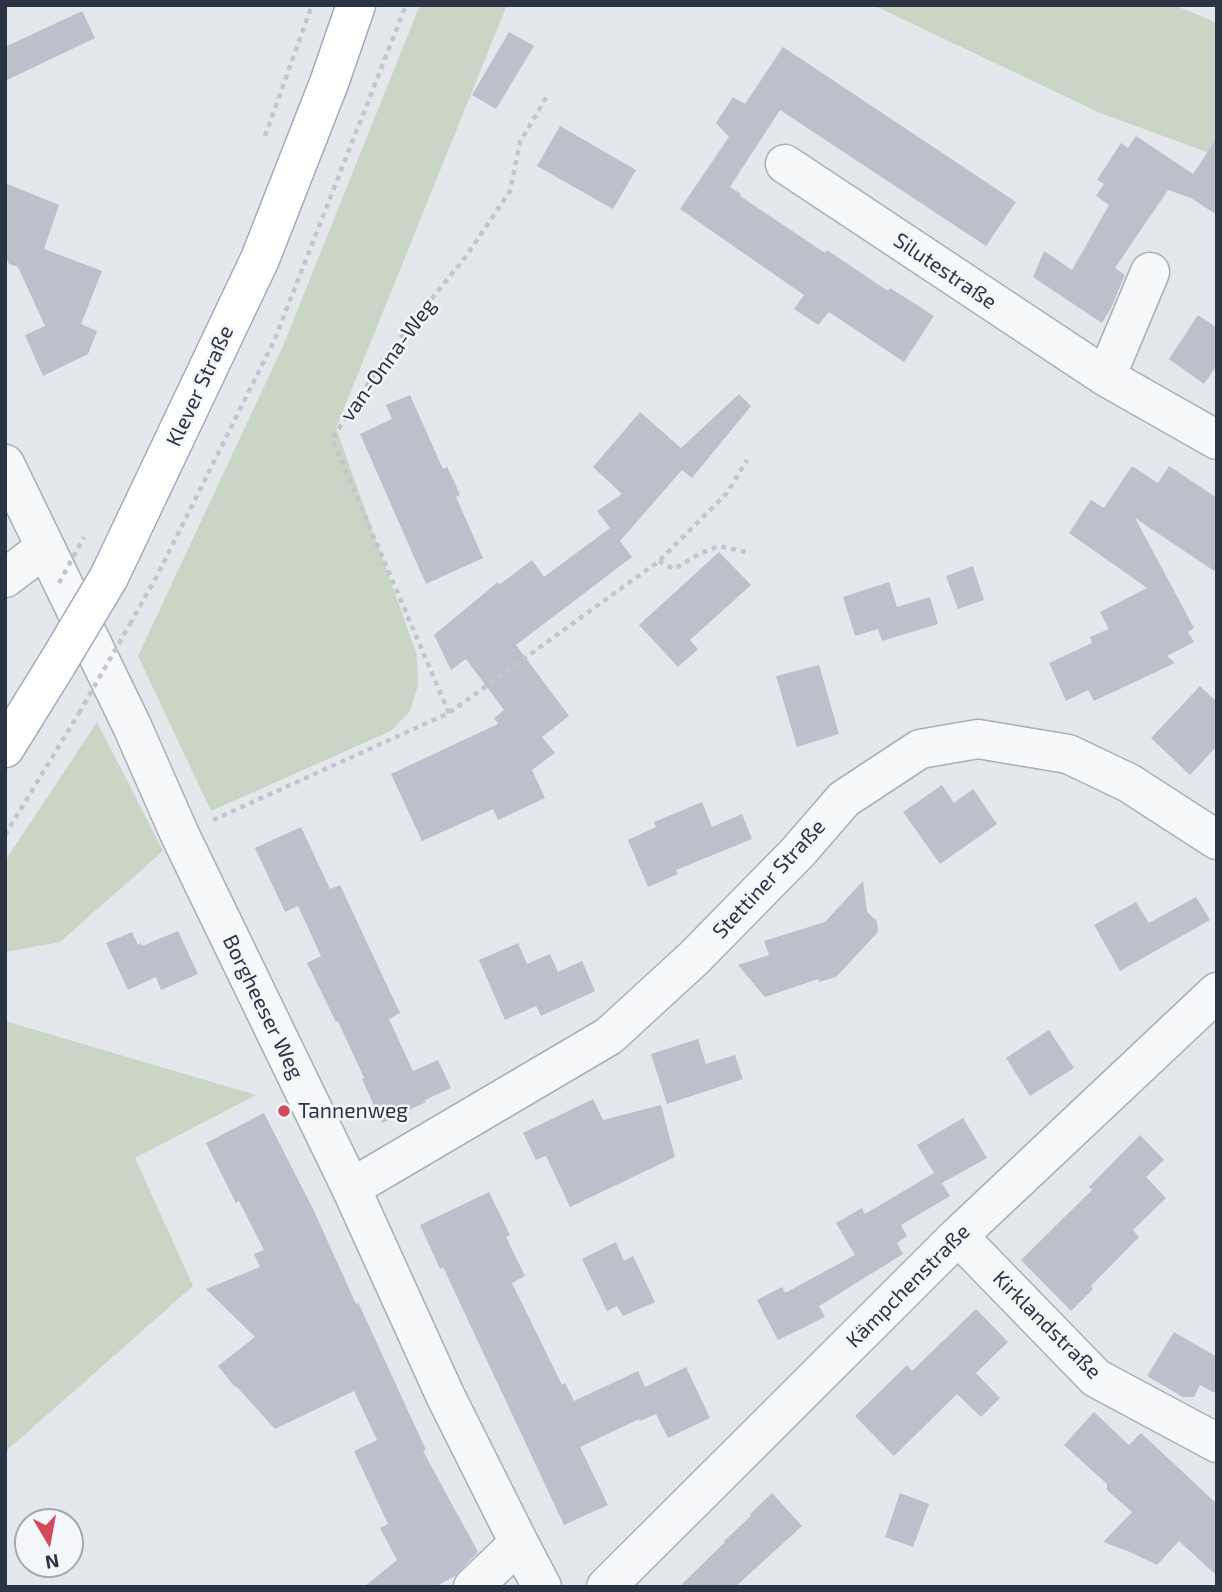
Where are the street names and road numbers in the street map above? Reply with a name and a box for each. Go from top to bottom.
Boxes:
street label: Silutestraße [889,227,1001,315]
street label: van-Onna-Weg [335,294,441,426]
street label: Klever Straße [161,322,239,450]
street label: Stettiner Straße [707,814,831,944]
street label: Borgheeser Weg [217,931,309,1083]
street label: Kämpchenstraße [841,1219,975,1353]
street label: Kirklandstraße [988,1266,1106,1384]

